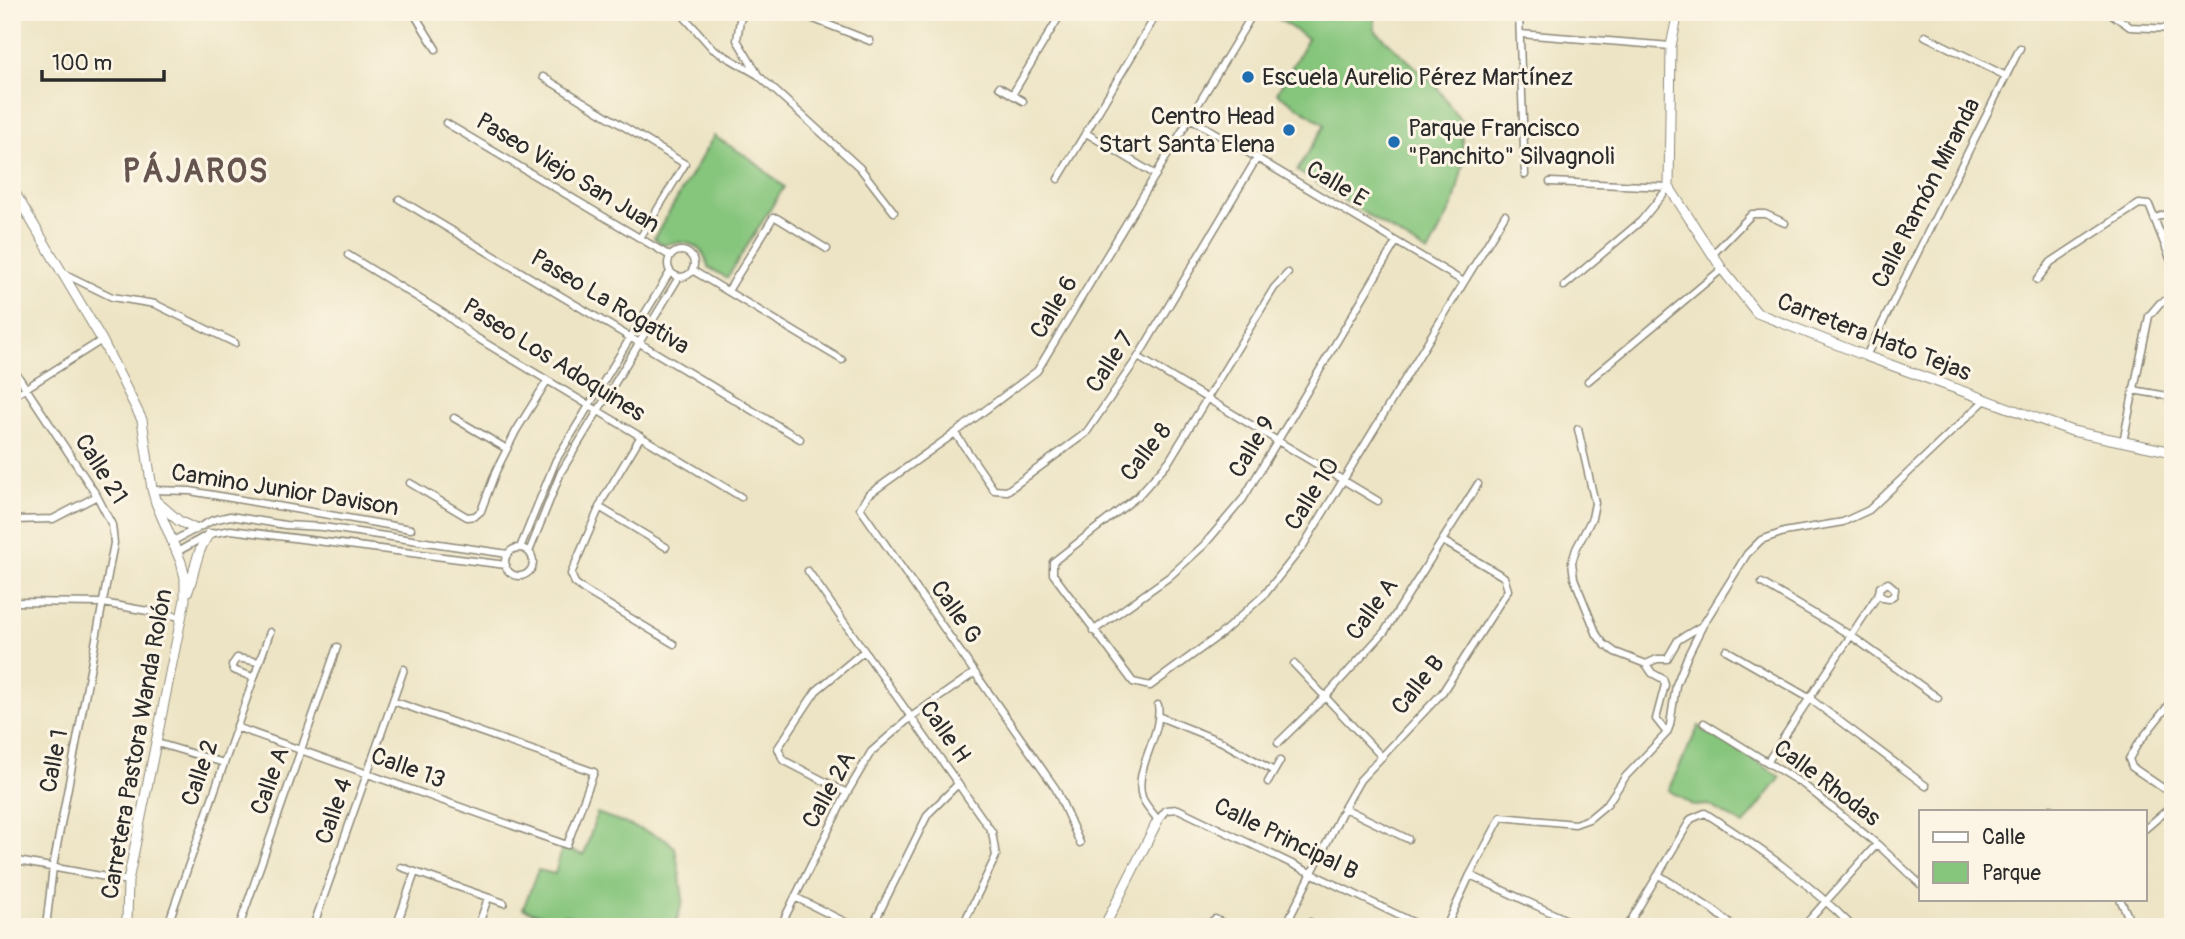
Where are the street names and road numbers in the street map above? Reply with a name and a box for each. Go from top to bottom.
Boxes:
street label: Calle Ramón Miranda [1865,93,1987,293]
street label: Paseo Viejo San Juan [471,107,665,239]
street label: Calle E [1301,154,1373,214]
street label: Paseo La Rogativa [525,243,695,361]
street label: Calle 6 [1024,270,1084,344]
street label: Carretera Hato Tejas [1773,287,1975,387]
street label: Paseo Los Adoquines [457,292,651,428]
street label: Calle 7 [1080,326,1141,398]
street label: Calle 9 [1222,411,1282,483]
street label: Calle 8 [1114,417,1178,487]
street label: Calle 21 [68,429,134,509]
street label: Calle 10 [1278,452,1346,536]
street label: Camino Junior Davison [169,458,401,522]
street label: Calle A [1340,572,1404,646]
street label: Calle G [924,575,988,649]
street label: Carretera Pastora Wanda Rolón [95,587,179,901]
street label: Calle B [1385,649,1451,721]
street label: Calle H [913,695,977,769]
street label: Calle 1 [34,727,74,795]
street label: Calle Rhodas [1768,733,1886,833]
street label: Calle 2 [175,736,225,810]
street label: Calle 13 [367,741,449,795]
street label: Calle A [244,743,296,819]
street label: Calle 2A [796,746,862,834]
street label: Calle 4 [309,774,359,848]
street label: Calle Principal B [1209,792,1363,886]

